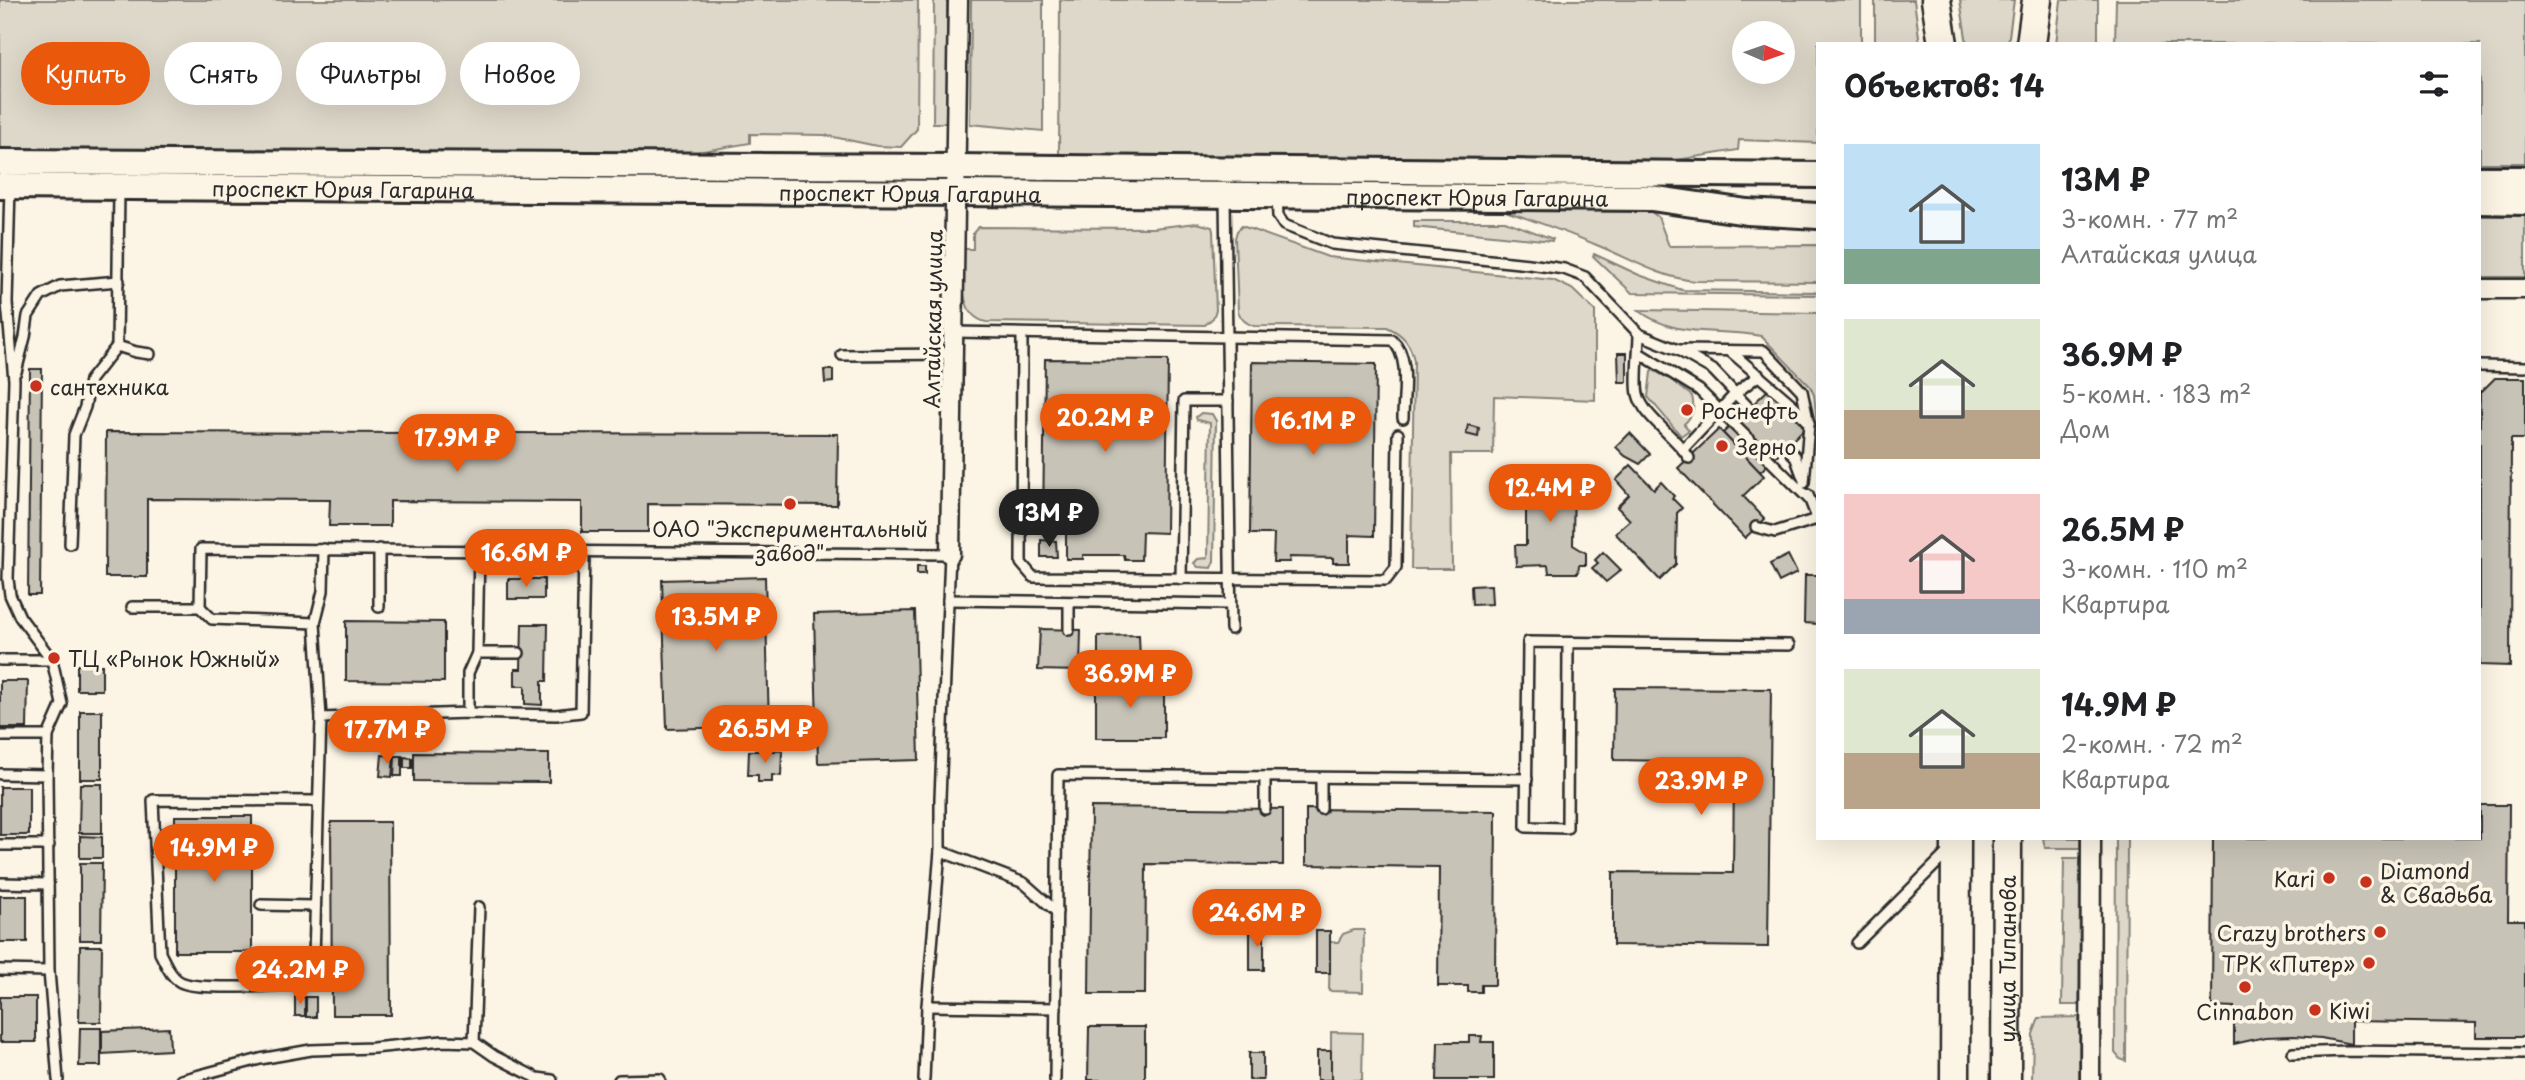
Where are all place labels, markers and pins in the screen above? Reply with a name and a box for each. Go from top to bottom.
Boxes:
place label: сантехника [50,370,169,402]
marker: сантехника [28,378,44,394]
pin: 20.2M ₽ [1040,394,1170,454]
place label: Роснефть [1701,394,1798,426]
pin: 16.1M ₽ [1248,398,1378,457]
marker: Роснефть [1679,402,1695,418]
pin: 17.9M ₽ [392,414,522,474]
place label: Зерно [1736,430,1796,462]
marker: Зерно [1714,438,1730,454]
pin: 12.4M ₽ [1485,464,1615,524]
pin: 13M ₽ [1000,490,1098,549]
marker: ОАО "Экспериментальный завод" [782,496,798,512]
place label: ОАО "Экспериментальный завод" [652,512,928,568]
pin: 16.6M ₽ [461,530,591,589]
pin: 13.5M ₽ [651,594,781,653]
place label: ТЦ «Рынок Южный» [68,642,280,674]
marker: ТЦ «Рынок Южный» [46,650,62,666]
pin: 36.9M ₽ [1065,650,1195,710]
pin: 17.7M ₽ [322,706,452,766]
pin: 26.5M ₽ [700,706,830,765]
pin: 23.9M ₽ [1636,758,1766,817]
pin: 14.9M ₽ [149,824,279,884]
place label: Diamond & Свадьба [2380,854,2492,910]
place label: Kari [2274,862,2315,894]
marker: Kari [2321,870,2337,886]
marker: Diamond & Свадьба [2358,874,2374,890]
pin: 24.6M ₽ [1192,890,1322,949]
place label: Crazy brothers [2216,916,2366,948]
marker: Crazy brothers [2372,924,2388,940]
pin: 24.2M ₽ [235,946,365,1006]
place label: ТРК «Питер» [2222,947,2355,979]
marker: ТРК «Питер» [2361,955,2377,971]
marker: Cinnabon [2237,979,2253,995]
place label: Kiwi [2329,994,2370,1026]
place label: Cinnabon [2196,995,2294,1027]
marker: Kiwi [2307,1002,2323,1018]

